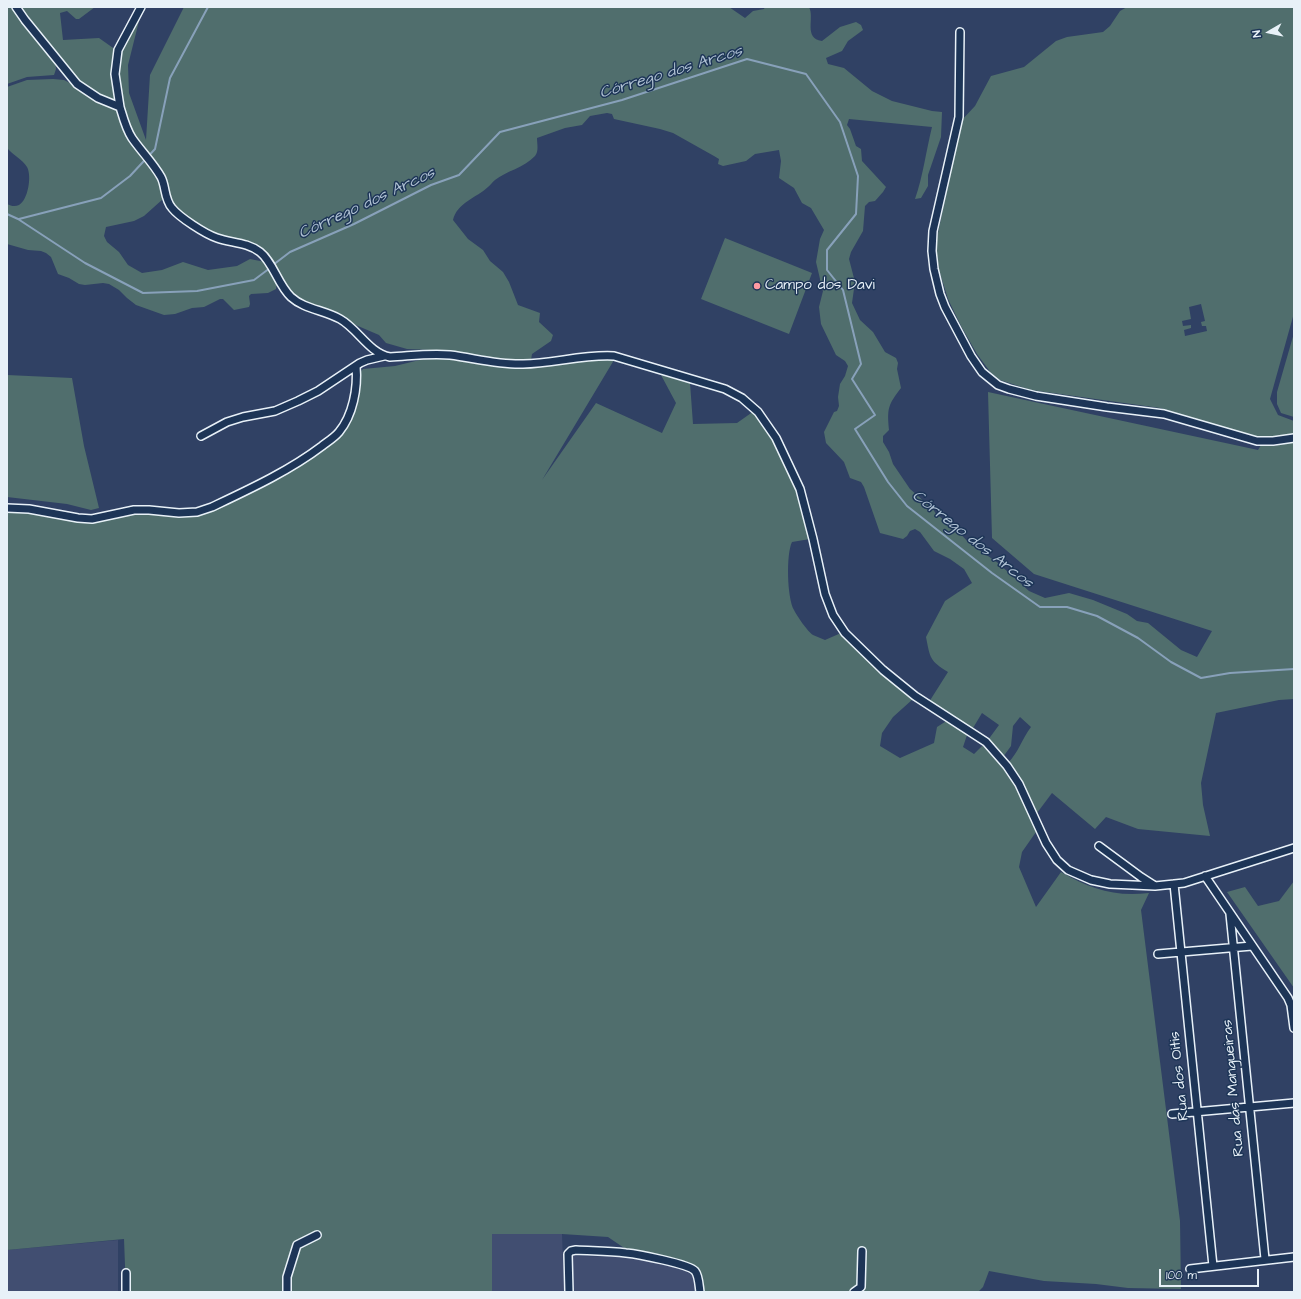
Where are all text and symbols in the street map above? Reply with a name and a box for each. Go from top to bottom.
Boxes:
north arrow [1249,12,1289,52]
text: N [1249,29,1265,39]
water label: Córrego dos Arcos [597,42,745,104]
water label: Córrego dos Arcos [296,164,438,244]
place label: Campo dos Davi [765,277,875,295]
marker: Campo dos Davi [752,281,762,291]
water label: Córrego dos Arcos [908,487,1036,593]
street label: Rua das Mangueiras [1219,1019,1249,1157]
street label: Rua dos Oitis [1166,1030,1194,1122]
scale bar [1161,1261,1261,1287]
text: 100 m [1166,1267,1197,1284]

